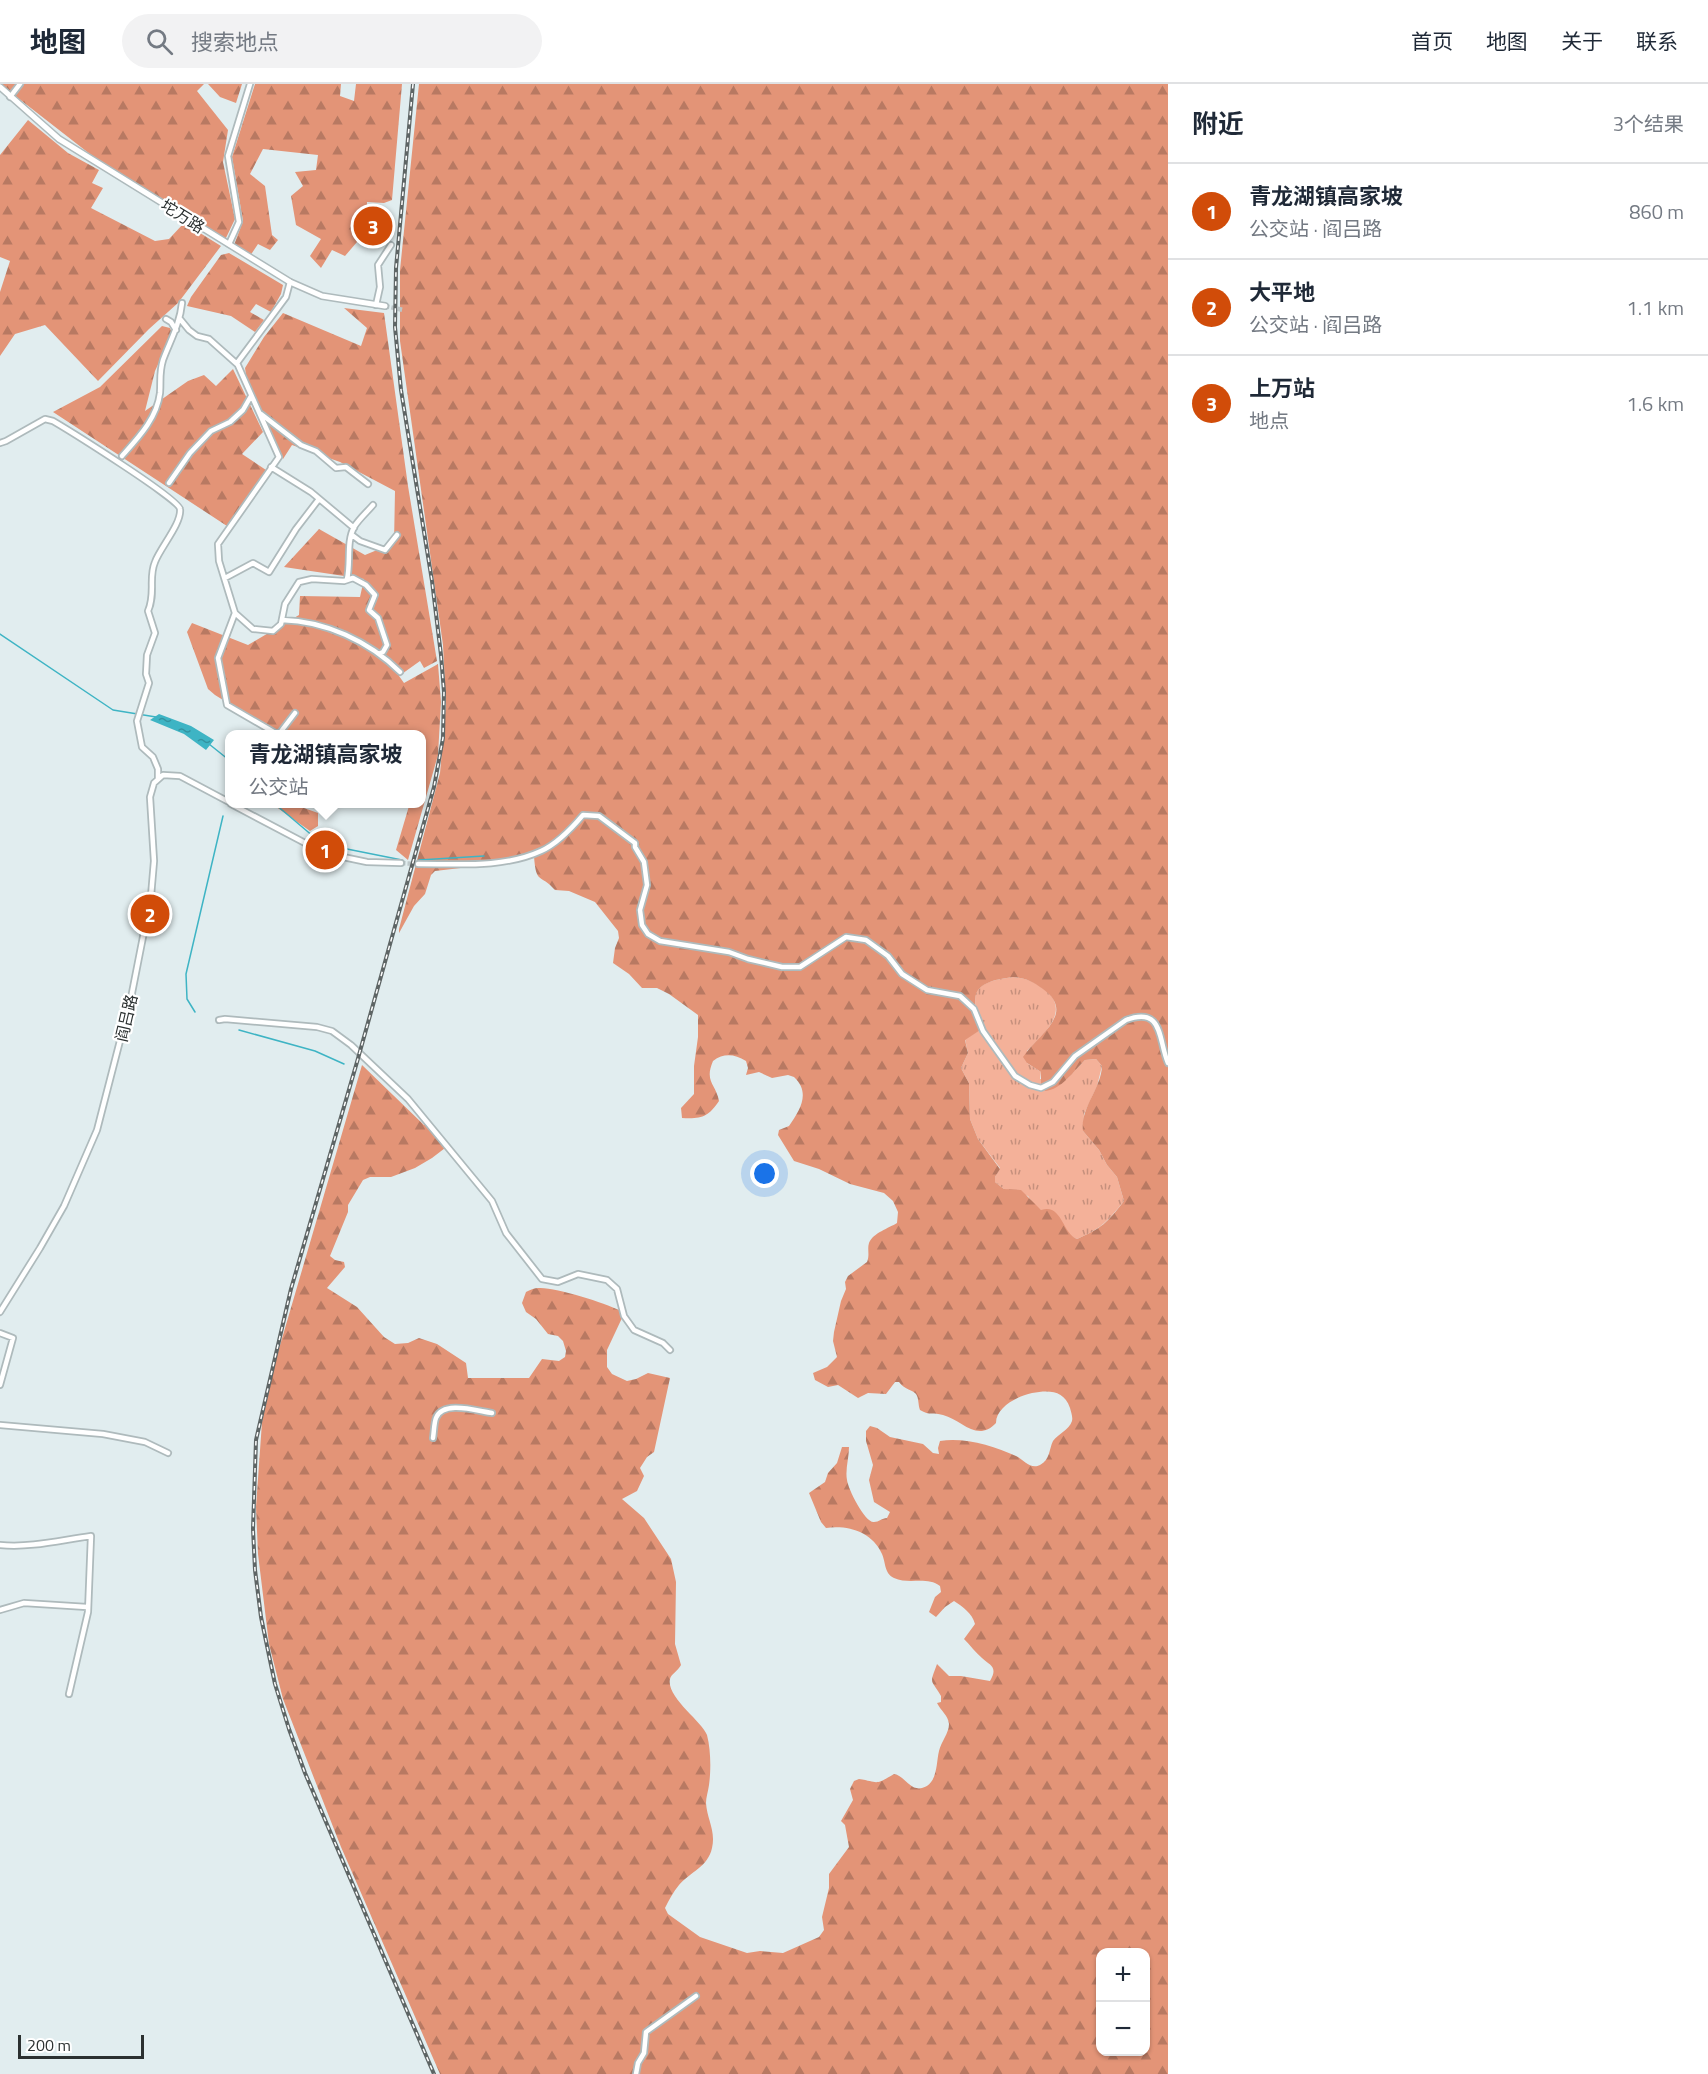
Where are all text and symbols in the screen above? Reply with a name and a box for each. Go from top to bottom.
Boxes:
search box [122,14,542,68]
text: 地图 [30,20,86,63]
icon: search [143,25,176,58]
text: 搜索地点 [191,25,279,59]
text: 首页 [1411,25,1453,57]
text: 地图 [1486,25,1528,57]
text: 关于 [1561,25,1603,57]
text: 联系 [1636,25,1678,57]
text: 附近 [1192,104,1244,143]
text: 3个结果 [1613,108,1684,139]
text: 青龙湖镇高家坡 [1249,179,1403,213]
street label: 坨万路 [156,193,210,239]
text: 1 [1206,196,1217,227]
text: 860 m [1629,196,1684,227]
pin: 3 [354,204,392,248]
text: 公交站 · 阎吕路 [1249,213,1382,244]
text: 大平地 [1249,275,1315,309]
text: 2 [1206,292,1217,323]
text: 1.1 km [1627,292,1684,323]
text: 公交站 · 阎吕路 [1249,309,1382,340]
text: 上万站 [1249,371,1315,405]
text: 3 [1206,388,1217,419]
text: 1.6 km [1627,388,1684,419]
text: 地点 [1249,405,1289,436]
popup [225,730,426,808]
text: 青龙湖镇高家坡 [248,737,403,771]
text: 公交站 [248,771,308,802]
pin: 1 [306,828,344,873]
pin: 2 [130,892,170,936]
street label: 阎吕路 [109,992,143,1044]
your location [750,1159,779,1188]
map controls [1096,1948,1150,2056]
button: + [1096,1948,1150,2002]
button: − [1096,2002,1150,2056]
scale bar [18,2032,144,2060]
text: 200 m [27,2033,71,2057]

